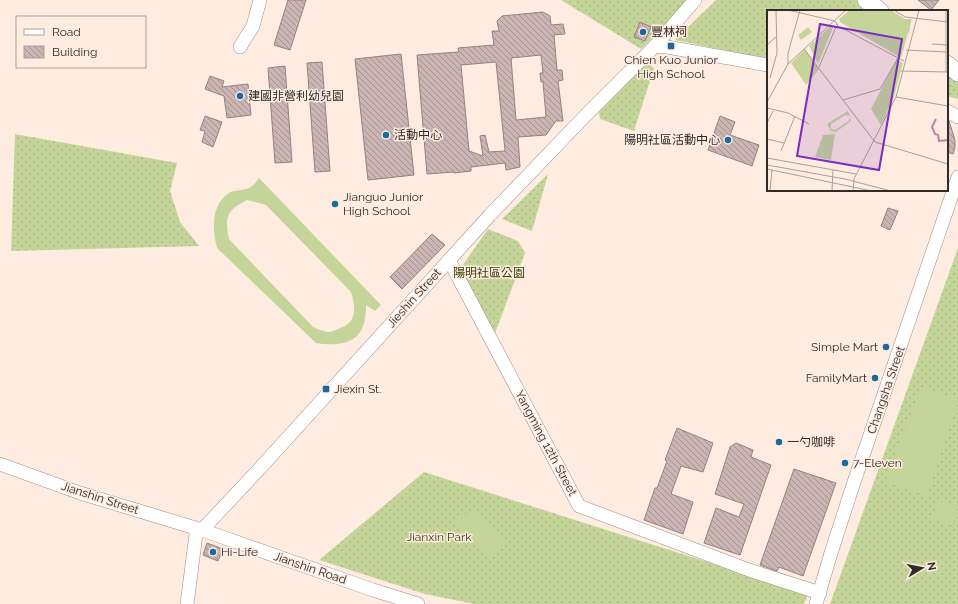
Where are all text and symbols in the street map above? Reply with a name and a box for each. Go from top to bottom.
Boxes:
inset map [767,10,948,191]
legend [16,16,146,68]
text: Road [52,25,81,39]
place label: 豐林祠 [651,25,687,39]
marker: 豐林祠 [638,27,648,37]
marker: Chien Kuo Junior High School [666,41,676,51]
text: Building [52,45,98,59]
place label: Chien Kuo Junior High School [624,53,718,81]
place label: 建國非營利幼兒園 [248,89,344,103]
marker: 建國非營利幼兒園 [235,91,245,101]
place label: 活動中心 [394,128,442,142]
marker: 活動中心 [381,130,391,140]
place label: 陽明社區活動中心 [624,133,720,147]
marker: 陽明社區活動中心 [723,135,733,145]
place label: Jianguo Junior High School [343,190,424,218]
marker: Jianguo Junior High School [330,199,340,209]
street label: Jieshin Street [384,266,444,330]
park label: 陽明社區公園 [453,266,525,280]
place label: Simple Mart [811,340,878,354]
marker: Simple Mart [881,342,891,352]
street label: Changsha Street [864,344,908,436]
place label: FamilyMart [806,371,867,385]
marker: FamilyMart [870,373,880,383]
place label: Jiexin St. [334,382,381,396]
marker: Jiexin St. [321,384,331,394]
street label: Yangming 12th Street [512,388,580,498]
place label: 一勺咖啡 [787,435,835,449]
marker: 一勺咖啡 [774,437,784,447]
place label: 7-Eleven [853,456,902,470]
marker: 7-Eleven [840,458,850,468]
street label: Jianshin Street [59,479,141,517]
park label: Jianxin Park [406,530,472,544]
place label: Hi-Life [221,545,258,559]
marker: Hi-Life [208,547,218,557]
north arrow [902,548,942,588]
street label: Jianshin Road [272,549,348,587]
text: N [924,561,938,572]

